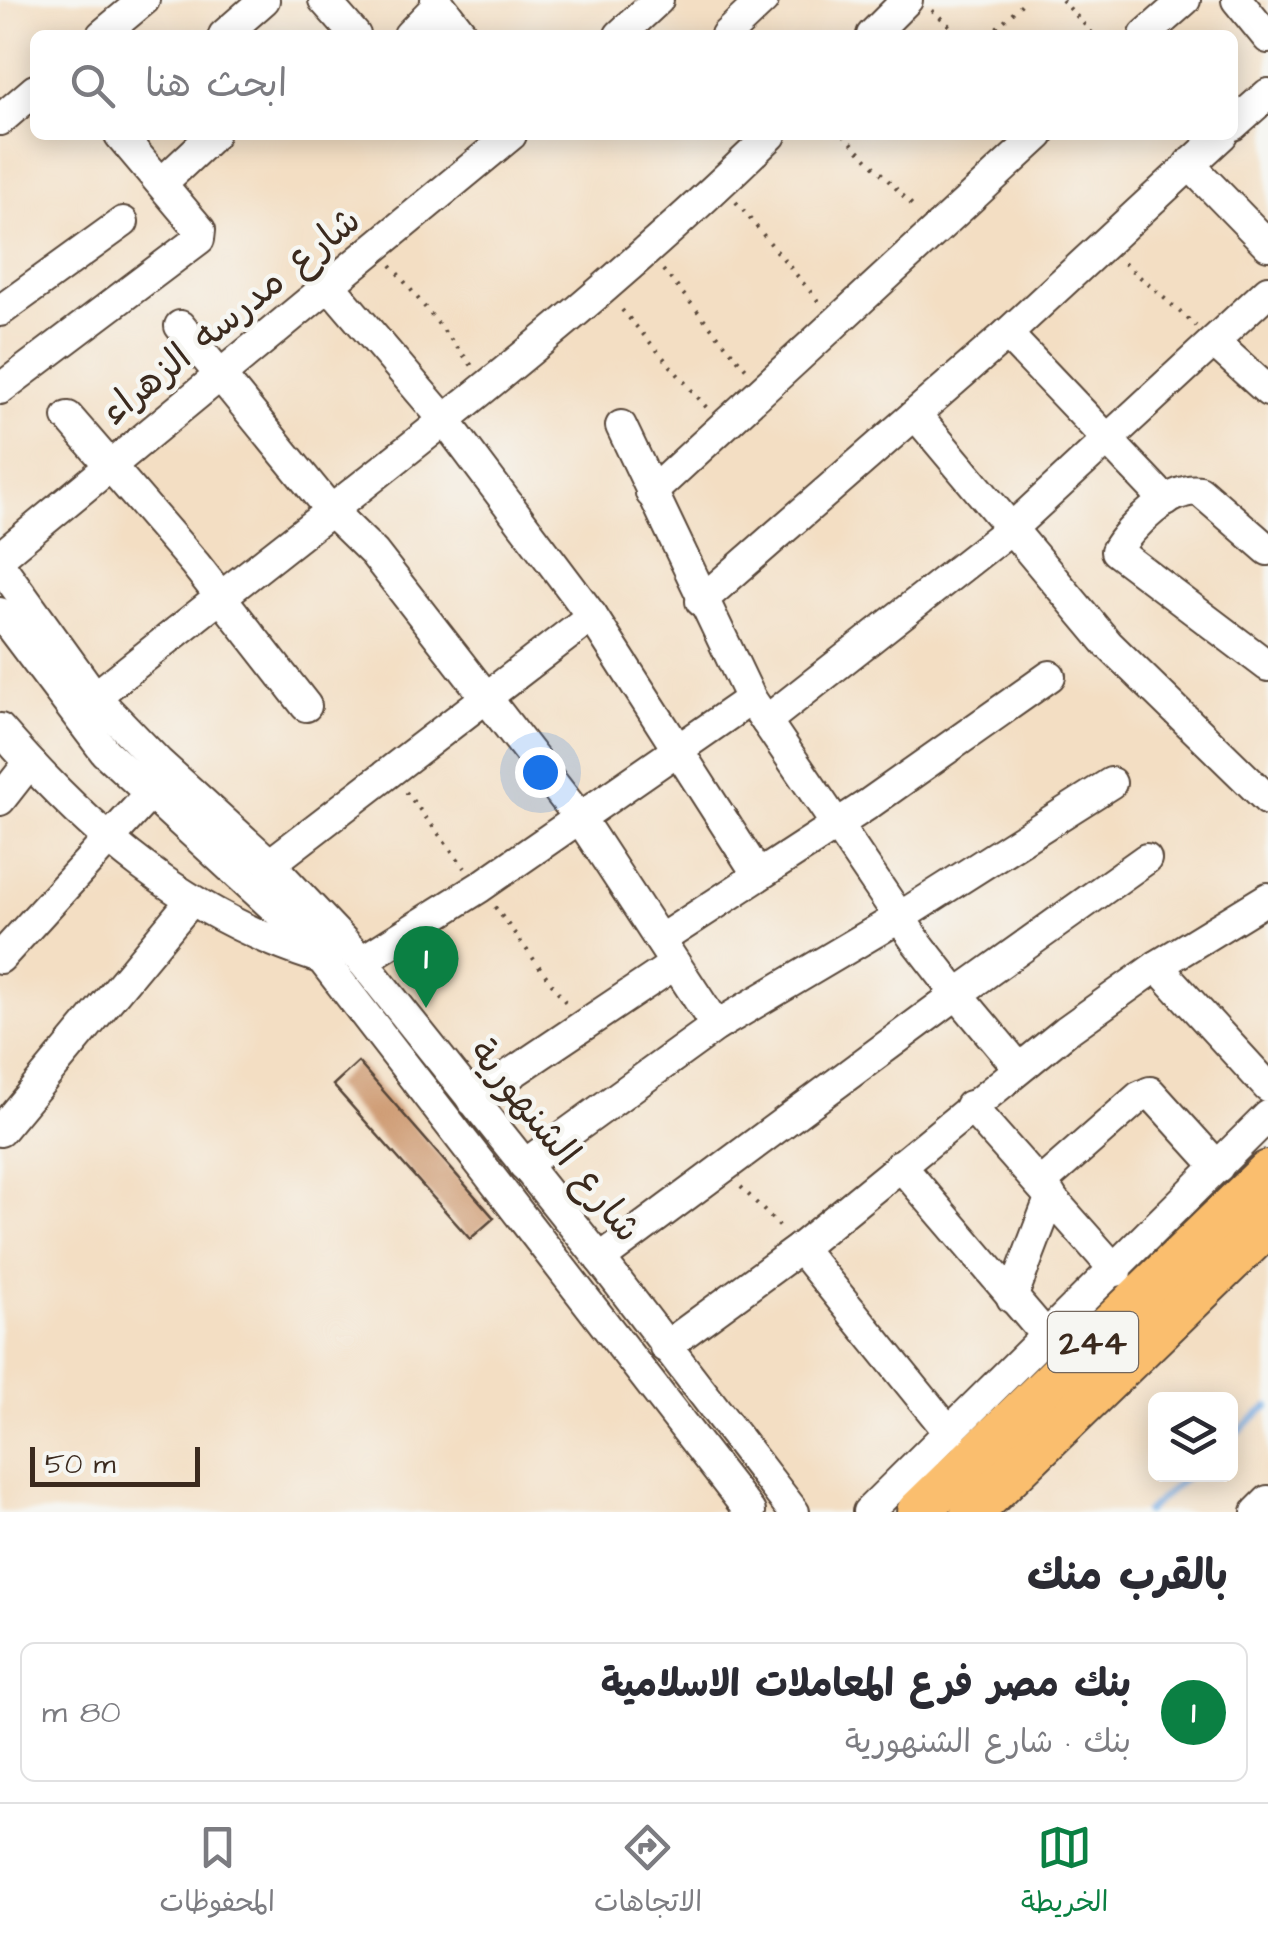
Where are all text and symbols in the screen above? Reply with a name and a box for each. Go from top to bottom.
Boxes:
search box [30,30,1238,140]
icon: search [65,58,120,113]
text: ابحث هنا [145,59,287,111]
street label: شارع مدرسه الزهراء [90,195,372,438]
your location [515,747,566,798]
pin: 1 [394,926,458,1008]
street label: شارع الشنهورية [456,1029,652,1254]
road number: 244 [1048,1312,1138,1372]
map controls [1148,1392,1238,1482]
button: layers [1148,1392,1238,1482]
scale bar [30,1442,200,1486]
text: 50 m [45,1445,116,1484]
text: بالقرب منك [1027,1548,1228,1606]
text: بنك مصر فرع المعاملات الاسلامية [601,1659,1131,1711]
text: 80 m [42,1690,121,1735]
text: 1 [1191,1690,1196,1735]
text: بنك · شارع الشنهورية [845,1720,1131,1765]
tab: المحفوظات [160,1820,275,1926]
tab: الاتجاهات [594,1820,702,1926]
tab: الخريطة [1021,1820,1108,1926]

